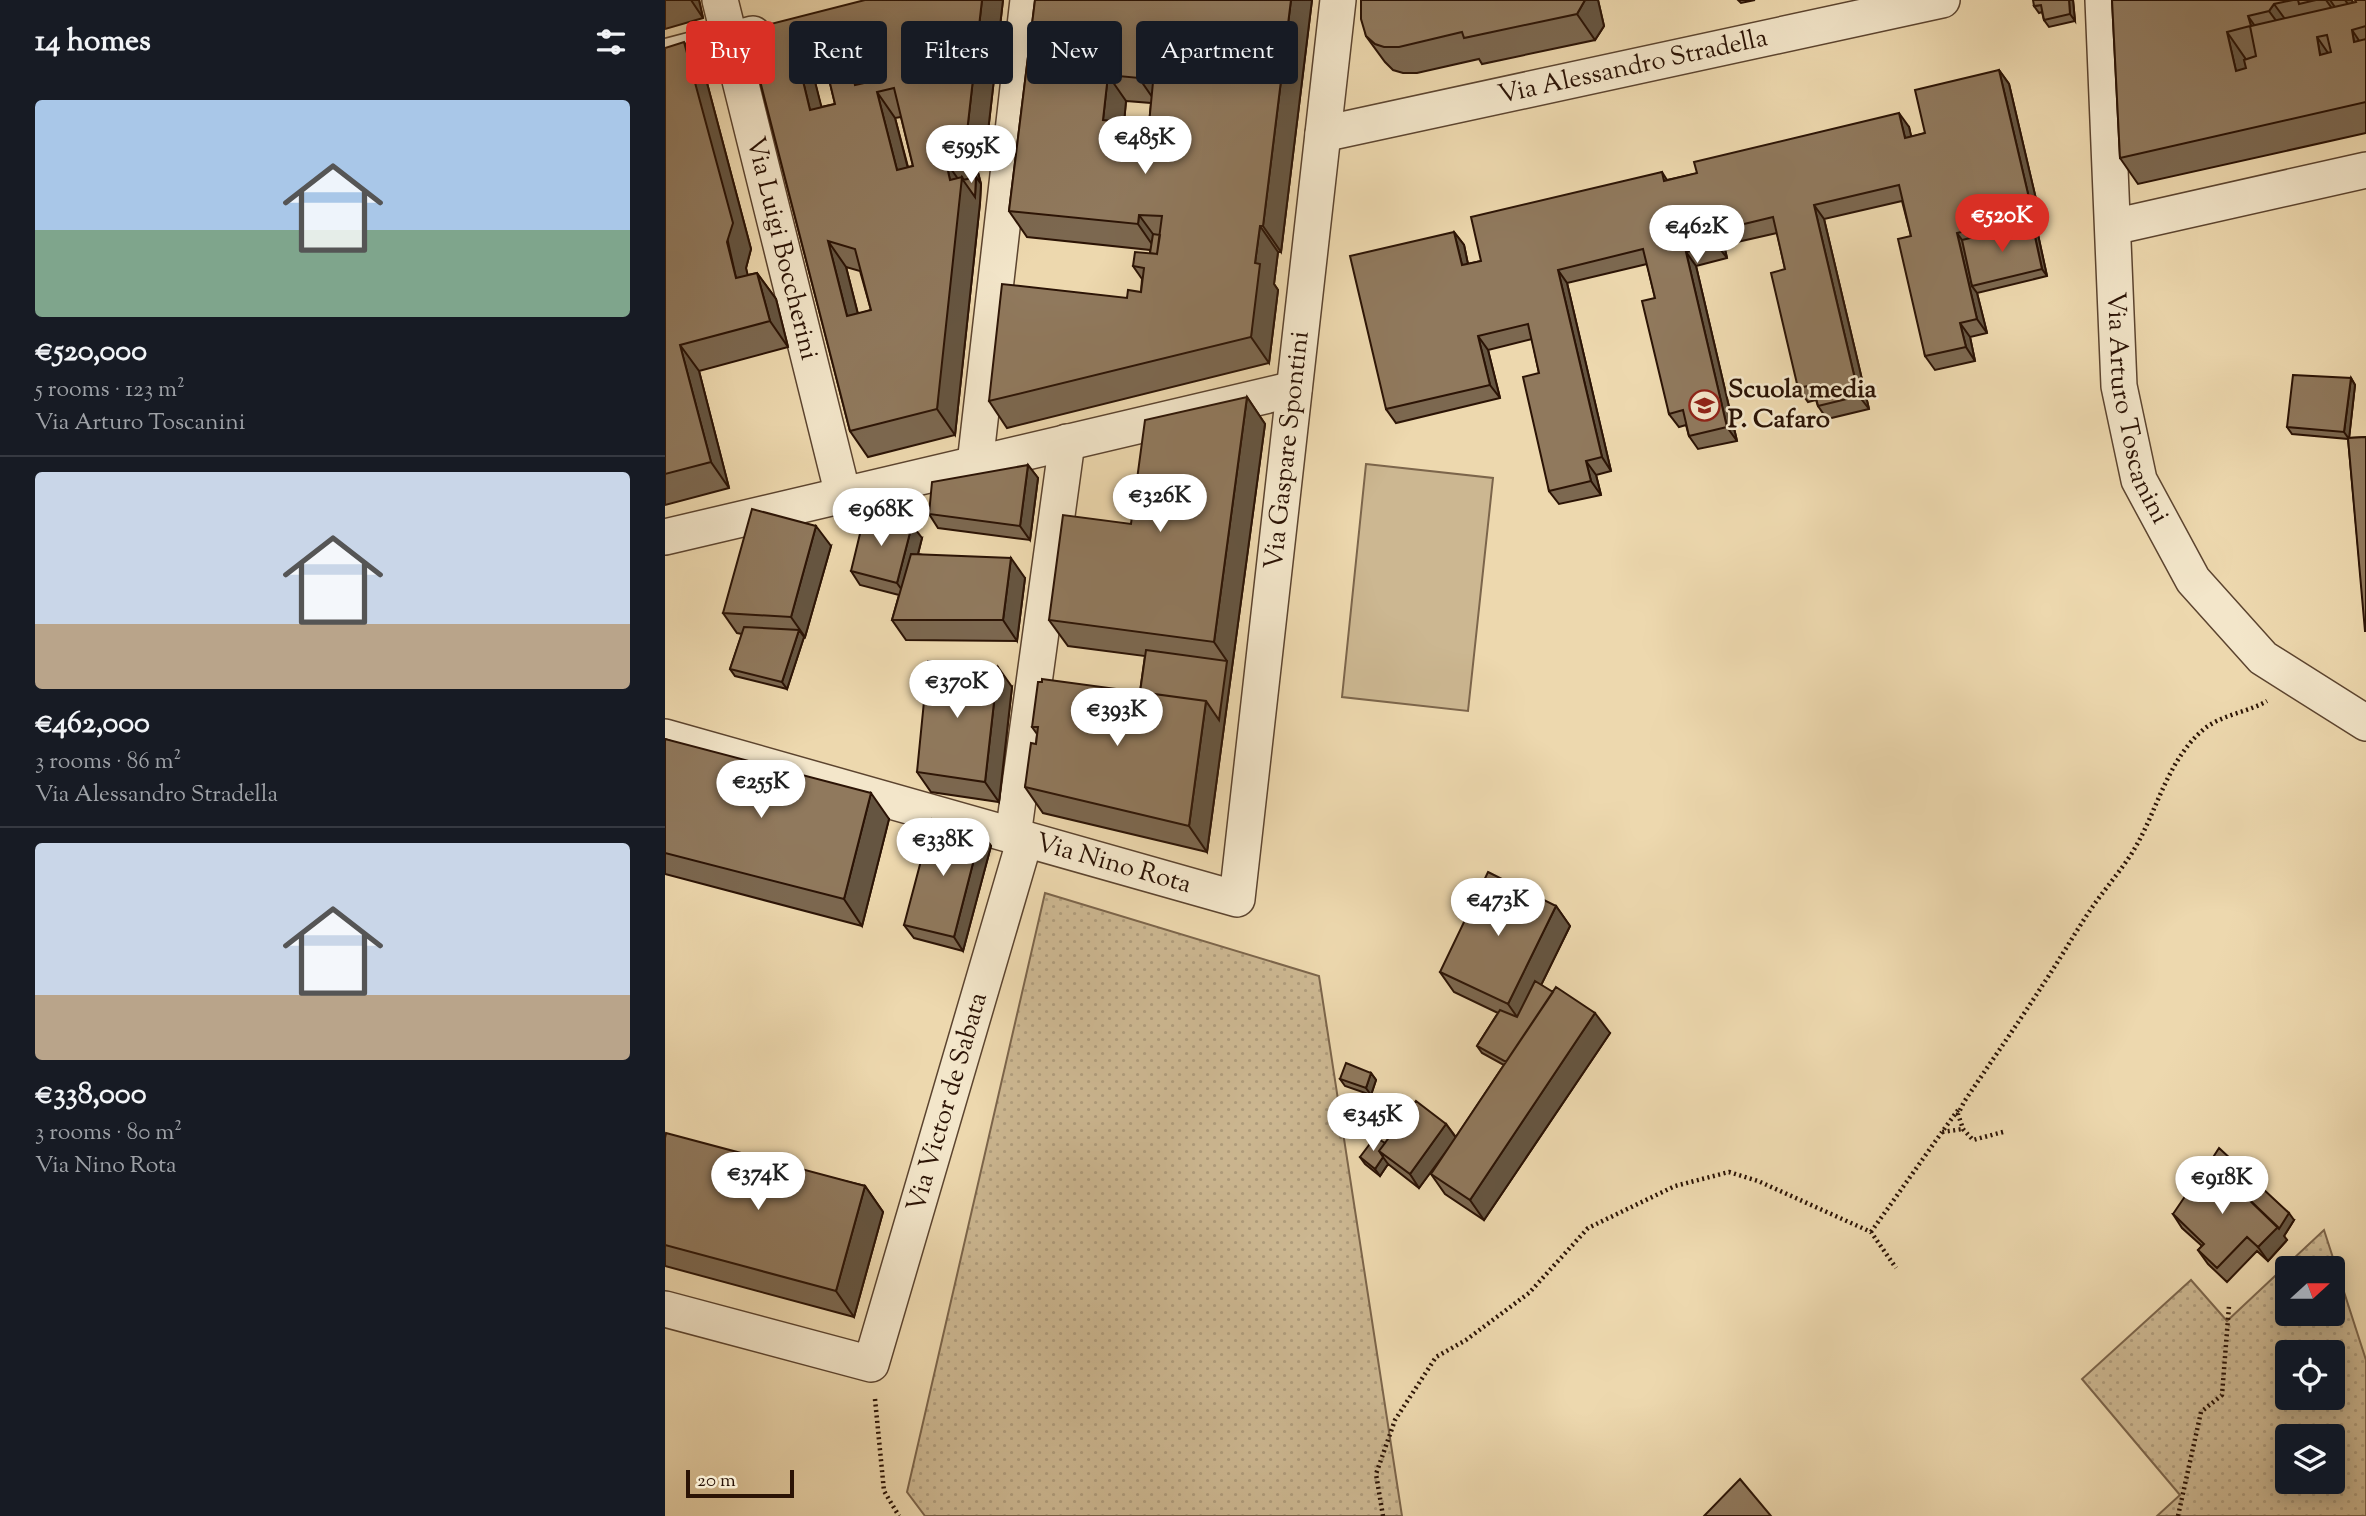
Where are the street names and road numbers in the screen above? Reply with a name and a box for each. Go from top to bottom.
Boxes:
street label: Via Alessandro Stradella [1495,20,1771,114]
street label: Via Luigi Boccherini [736,133,827,364]
street label: Via Arturo Toscanini [2097,291,2178,531]
street label: Via Gaspare Spontini [1256,329,1319,572]
street label: Via Nino Rota [1031,824,1195,904]
street label: Via Victor de Sabata [898,988,998,1217]

